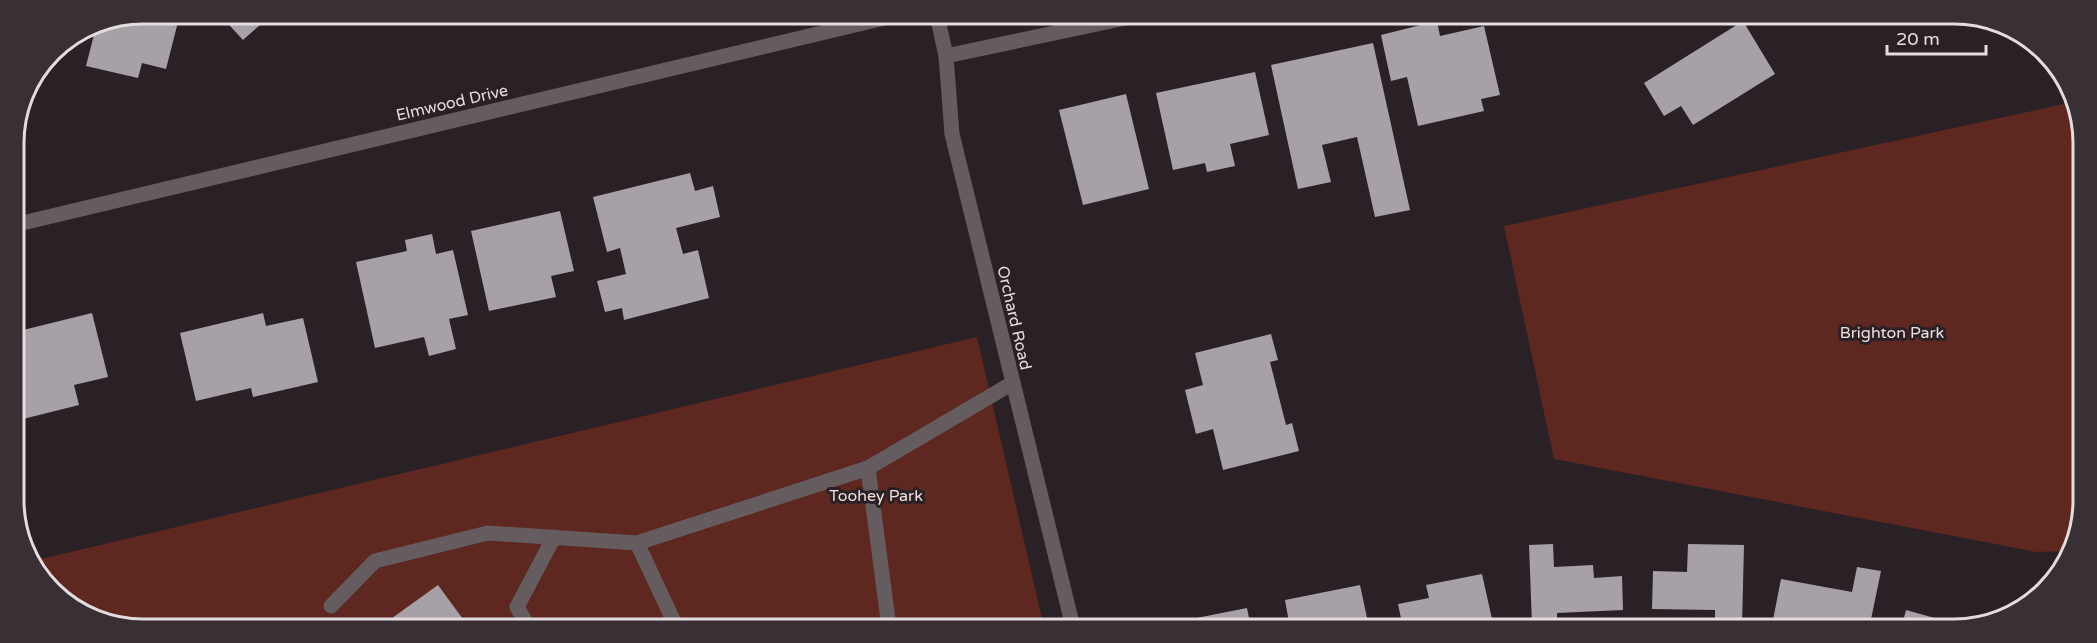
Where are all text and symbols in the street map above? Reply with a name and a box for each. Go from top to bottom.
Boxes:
scale bar [1887,18,1986,56]
text: 20 m [1896,28,1940,50]
street label: Elmwood Drive [394,80,510,126]
street label: Orchard Road [992,264,1036,372]
park label: Brighton Park [1840,323,1945,343]
park label: Toohey Park [829,486,923,506]

